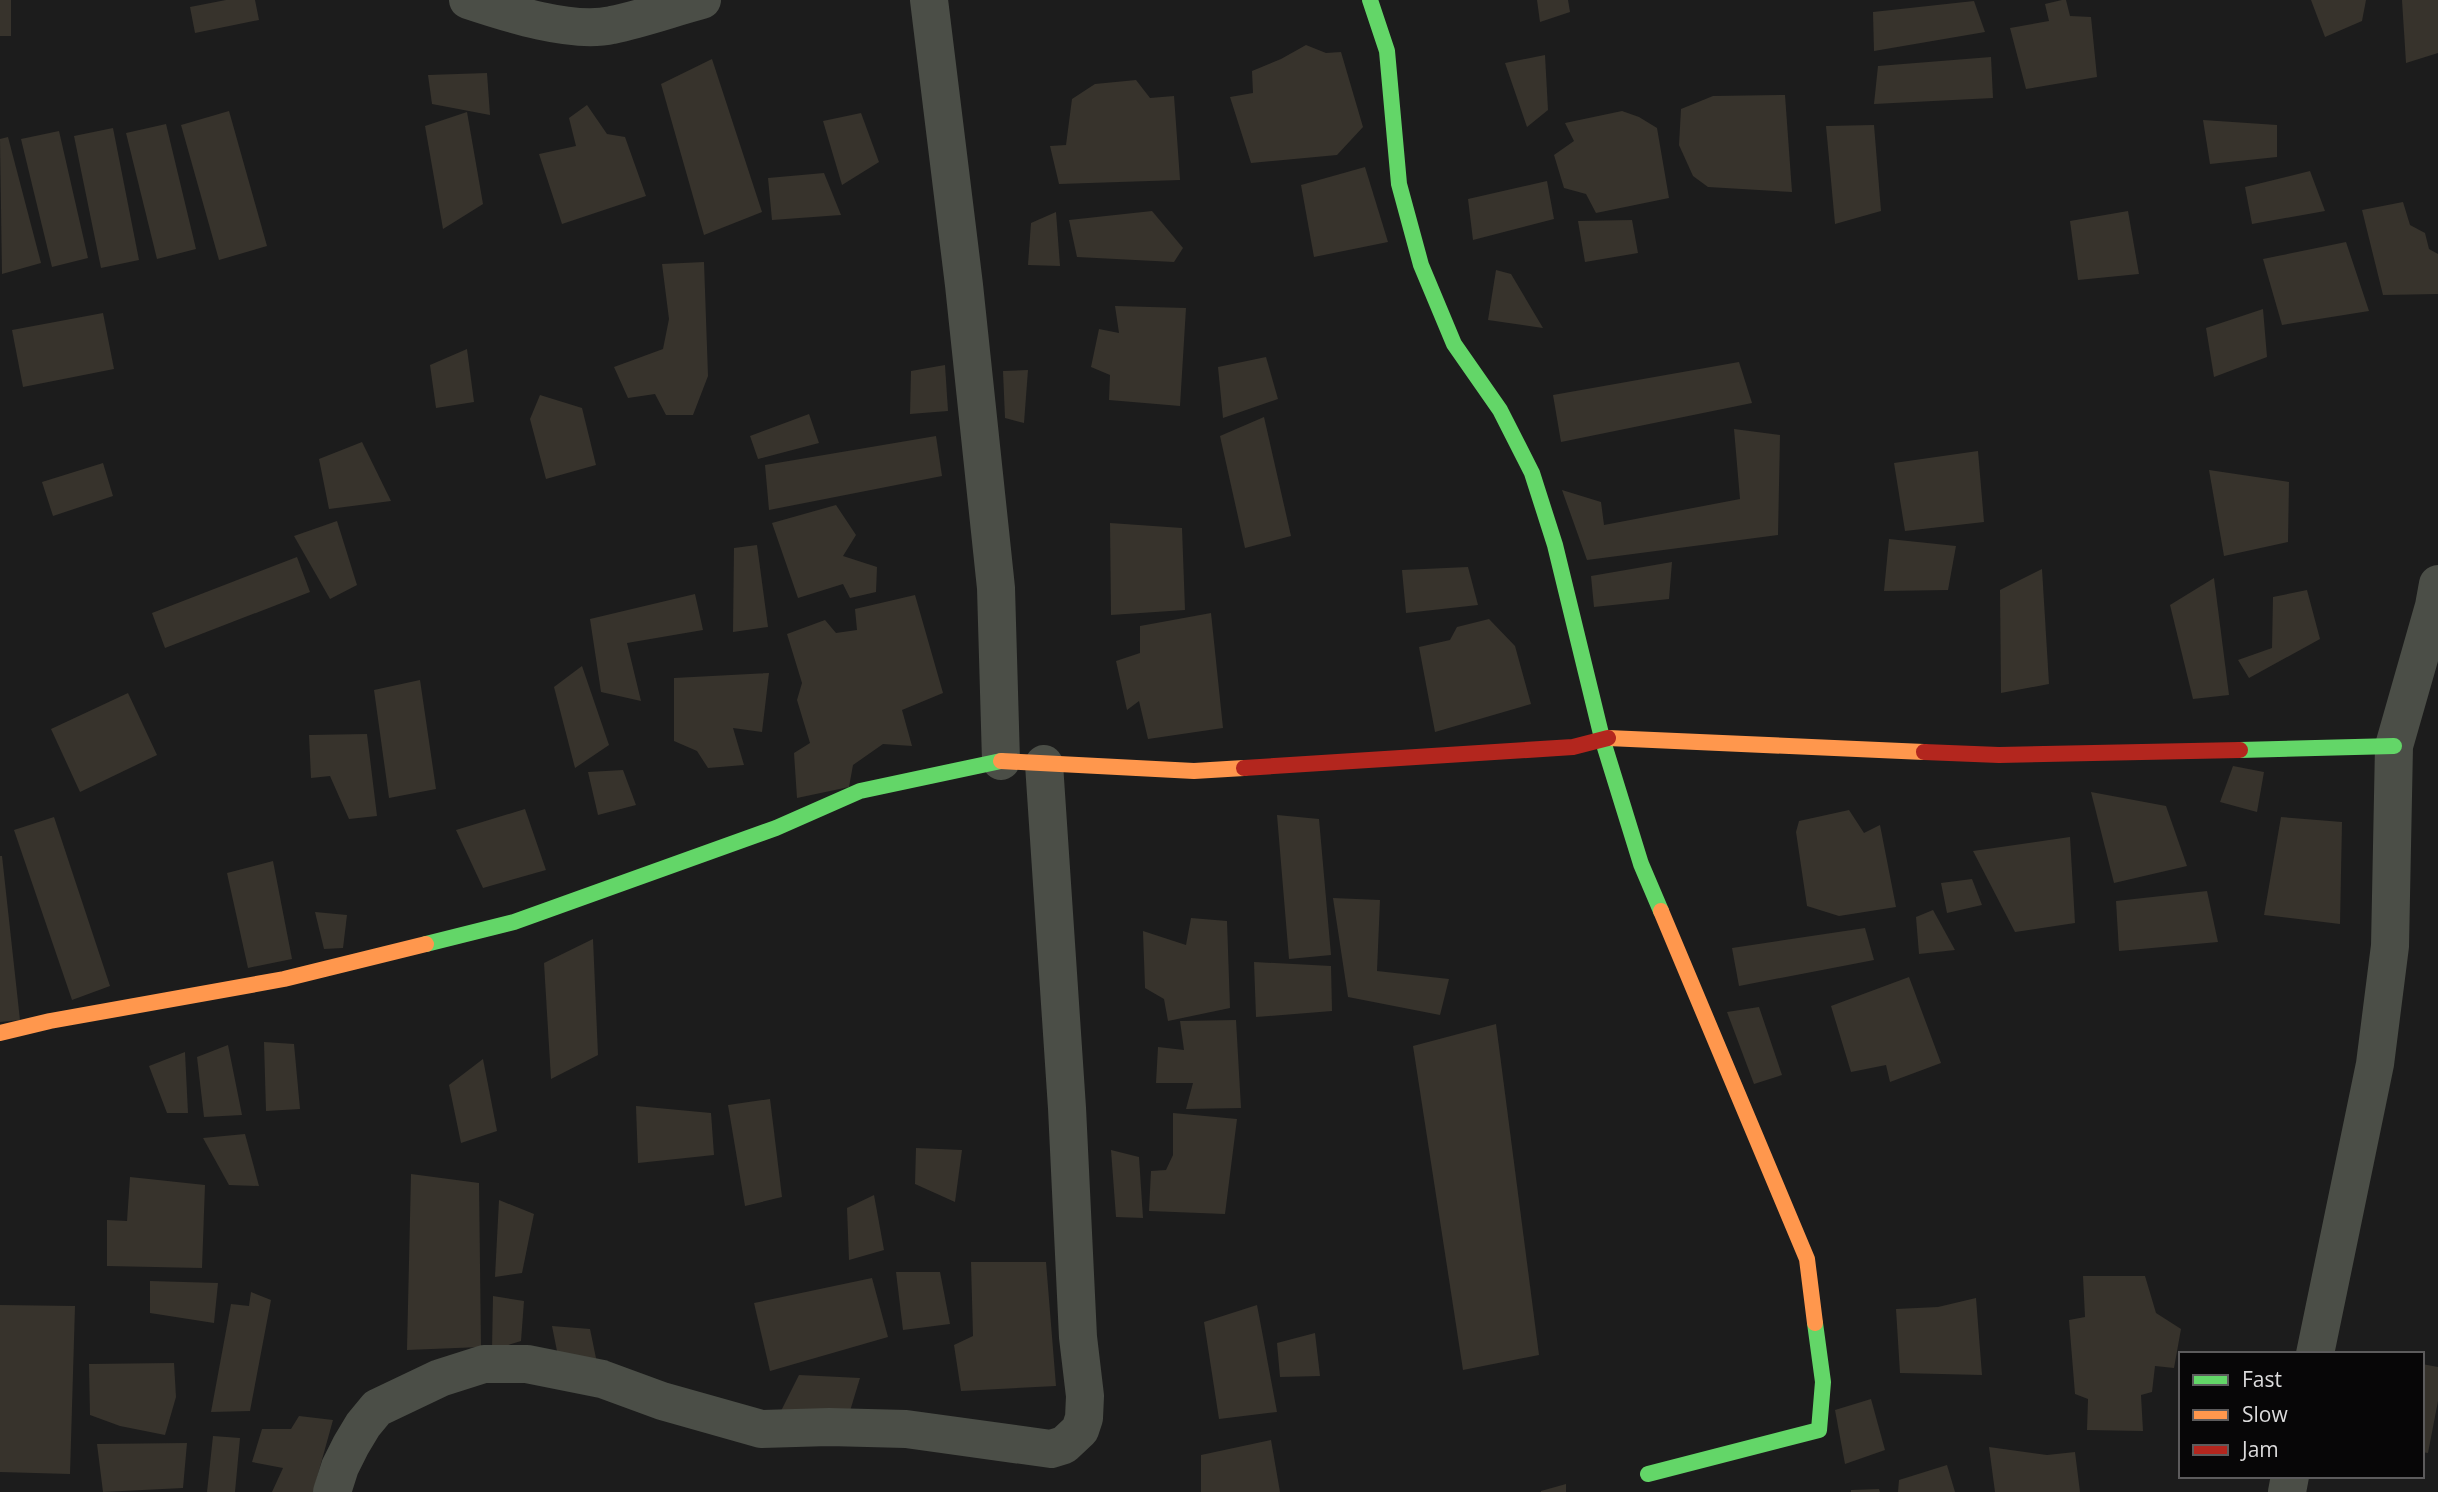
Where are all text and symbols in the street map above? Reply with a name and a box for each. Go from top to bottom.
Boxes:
legend [2179,1352,2424,1478]
text: Fast [2242,1365,2282,1393]
text: Slow [2242,1400,2288,1428]
text: Jam [2240,1435,2279,1463]

